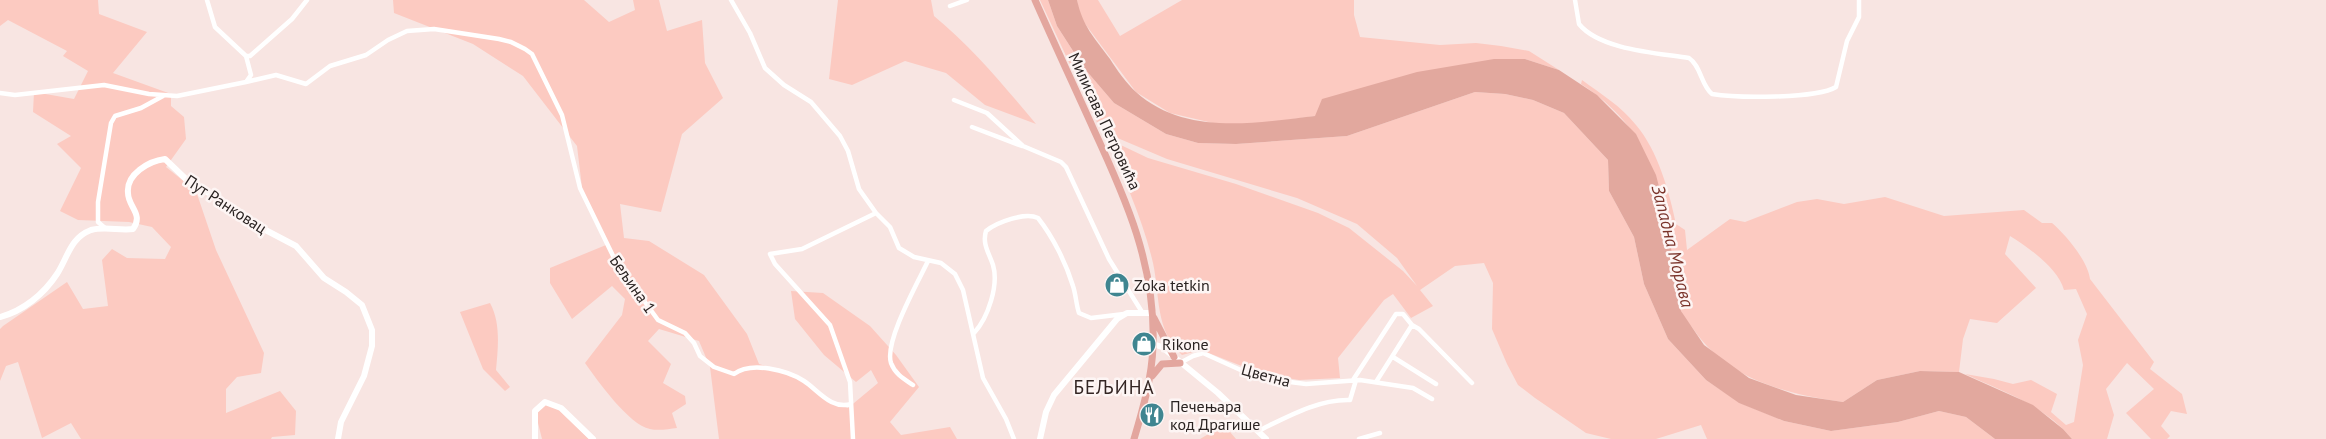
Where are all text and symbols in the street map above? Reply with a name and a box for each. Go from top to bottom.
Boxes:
street label: Милисава Петровића [1064,49,1146,193]
street label: Пут Ранковац [181,170,271,238]
water label: Западна Морава [1647,182,1699,310]
street label: Бељина 1 [606,251,660,317]
shop icon: Zoka tetkin [1104,272,1130,298]
place label: Zoka tetkin [1134,275,1210,295]
shop icon: Rikone [1131,331,1157,357]
place label: Rikone [1162,334,1209,354]
street label: Цветна [1239,359,1293,391]
district label: БЕЉИНА [1073,375,1155,399]
place label: Печењара код Драгише [1170,396,1260,434]
restaurant icon: Печењара код Драгише [1139,402,1165,428]

